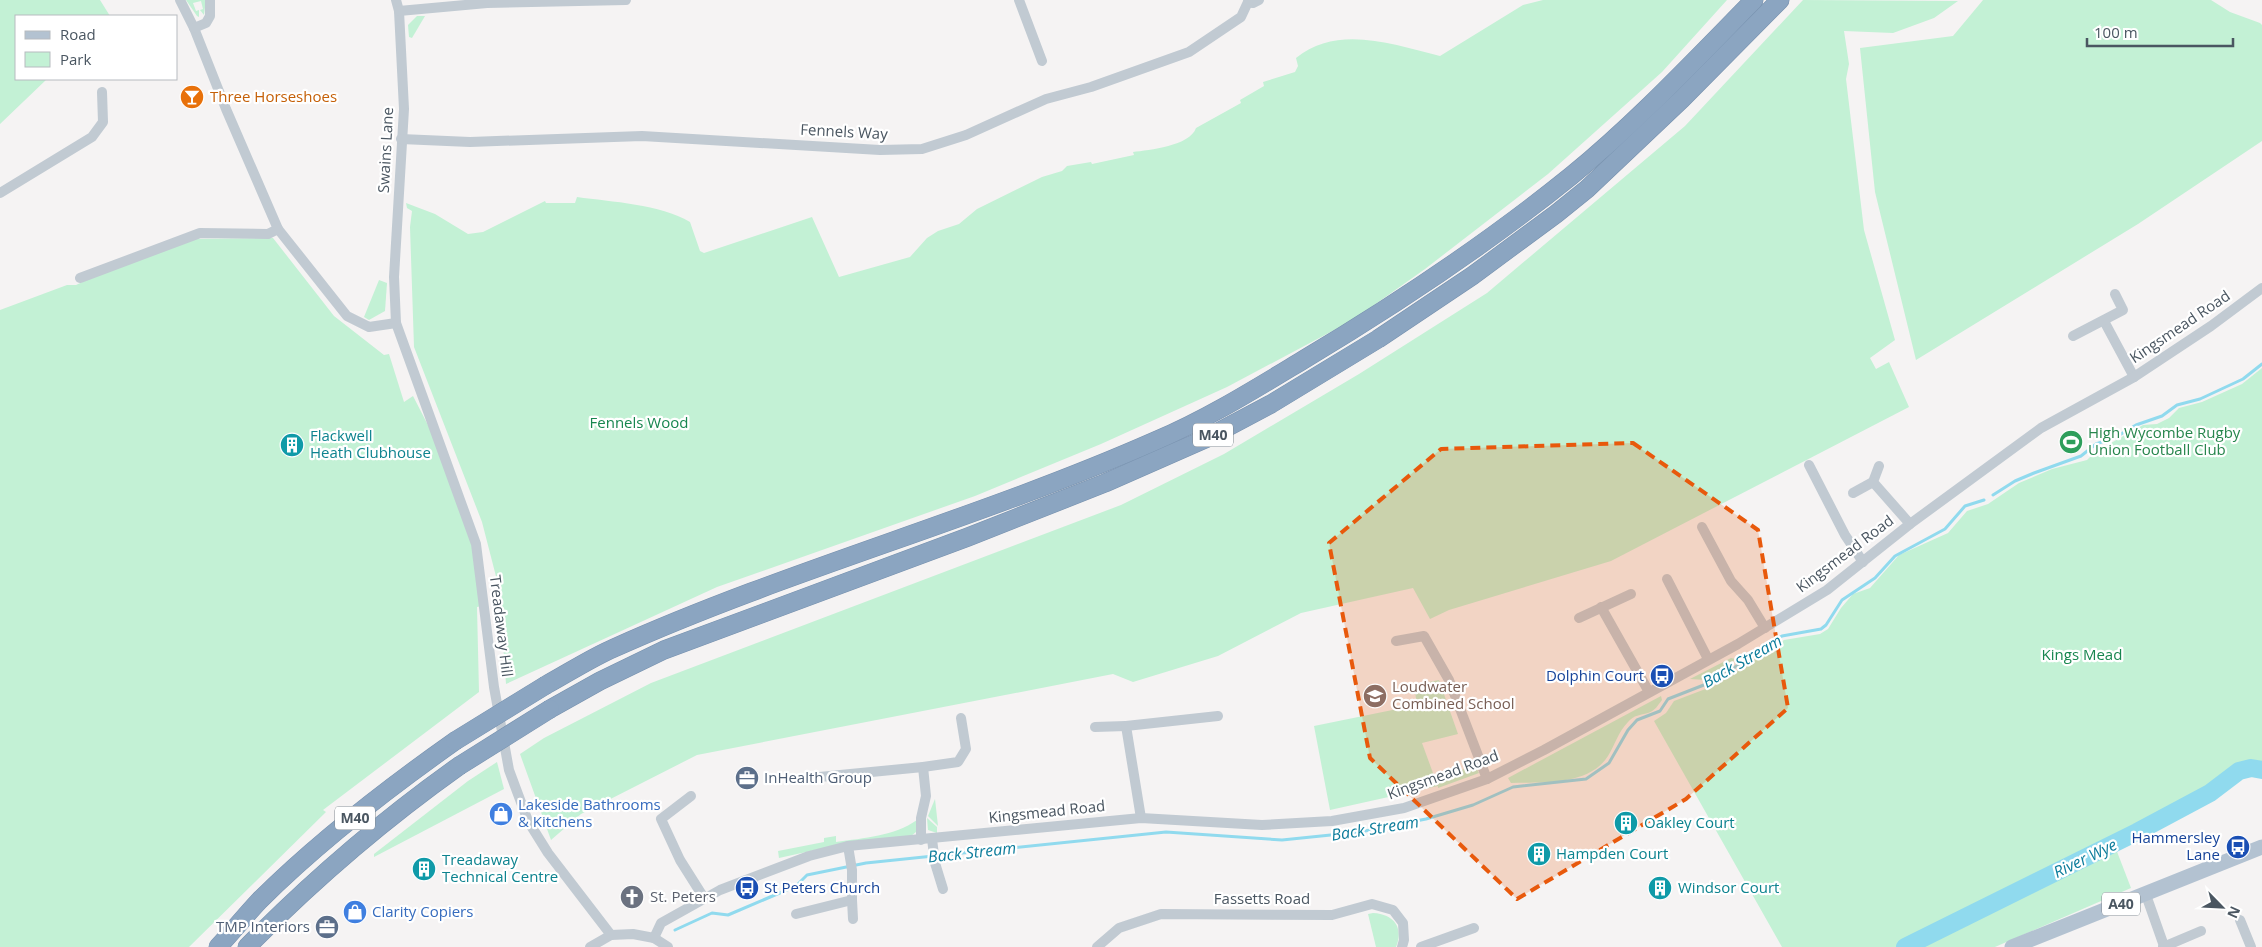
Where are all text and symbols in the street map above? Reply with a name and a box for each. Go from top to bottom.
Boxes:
legend [15,15,178,80]
scale bar [2087,15,2233,47]
text: 100 m [2094,22,2138,42]
text: Road [60,24,96,44]
text: Park [60,49,91,69]
bar icon: Three Horseshoes [179,84,205,110]
place label: Three Horseshoes [210,86,337,106]
street label: Swains Lane [373,106,397,193]
street label: Fennels Way [800,119,889,143]
street label: Kingsmead Road [2125,285,2234,367]
park label: Fennels Wood [590,412,688,432]
place label: High Wycombe Rugby Union Football Club [2088,422,2241,459]
road number: M40 [1193,424,1233,446]
place label: Flackwell Heath Clubhouse [310,425,431,462]
sports icon: High Wycombe Rugby Union Football Club [2058,429,2084,455]
building icon: Flackwell Heath Clubhouse [279,432,305,458]
street label: Kingsmead Road [1792,510,1897,596]
street label: Treadaway Hill [486,574,518,678]
water label: Back Stream [1698,629,1786,693]
park label: Kings Mead [2042,644,2122,664]
bus stop icon: Dolphin Court [1649,663,1675,689]
place label: Dolphin Court [1546,665,1644,685]
place label: Loudwater Combined School [1392,676,1514,713]
school or university icon: Loudwater Combined School [1362,683,1388,709]
street label: Kingsmead Road [1384,745,1501,803]
office icon: InHealth Group [734,765,760,791]
place label: InHealth Group [764,767,872,787]
place label: Lakeside Bathrooms & Kitchens [518,794,661,831]
street label: Kingsmead Road [988,795,1106,827]
shop icon: Lakeside Bathrooms & Kitchens [488,801,514,827]
road number: M40 [335,806,375,830]
water label: Back Stream [1330,810,1420,846]
building icon: Oakley Court [1613,810,1639,836]
place label: Oakley Court [1644,812,1735,832]
place label: Hammersley Lane [2131,827,2220,864]
water label: River Wye [2050,833,2120,883]
bus stop icon: Hammersley Lane [2225,834,2251,860]
water label: Back Stream [927,836,1017,868]
building icon: Hampden Court [1526,841,1552,867]
place label: Hampden Court [1556,843,1668,863]
place label: Treadaway Technical Centre [442,849,558,886]
building icon: Treadaway Technical Centre [411,856,437,882]
bus stop icon: St Peters Church [734,875,760,901]
building icon: Windsor Court [1647,875,1673,901]
place label: St Peters Church [764,877,880,897]
place label: Windsor Court [1678,877,1779,897]
north arrow [2197,882,2247,932]
church icon: St. Peters [619,884,645,910]
place label: St. Peters [650,886,716,906]
street label: Fassetts Road [1214,888,1310,908]
road number: A40 [2102,892,2140,916]
shop icon: Clarity Copiers [342,899,368,925]
place label: Clarity Copiers [372,901,473,921]
text: N [2223,903,2245,922]
office icon: TMP Interiors [314,914,340,940]
place label: TMP Interiors [216,916,310,936]

